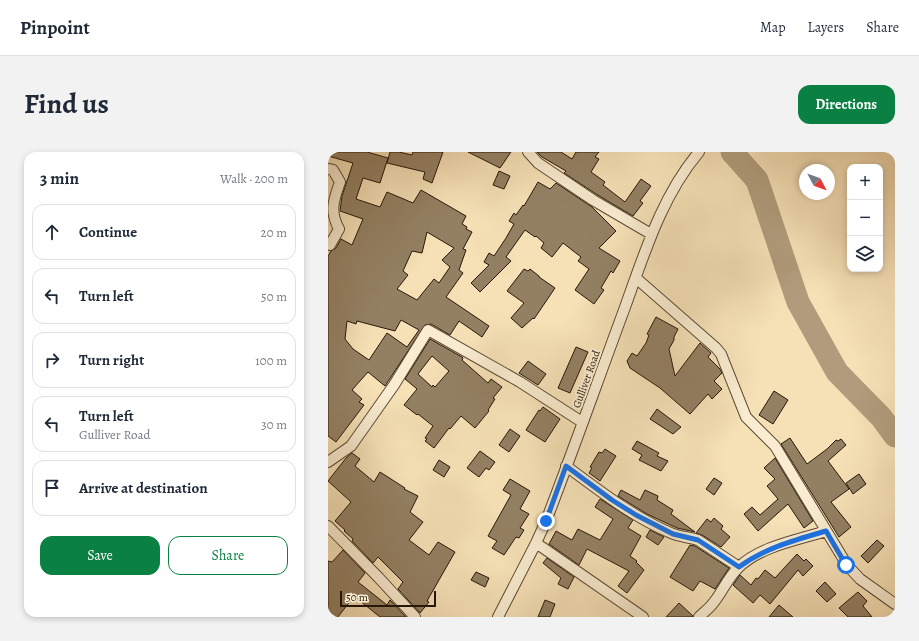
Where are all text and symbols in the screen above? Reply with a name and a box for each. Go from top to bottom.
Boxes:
text: Pinpoint [20,15,90,41]
text: Map [760,18,786,37]
text: Layers [808,18,844,37]
text: Share [866,18,899,37]
text: Find us [24,85,109,123]
button: Directions [798,85,895,124]
north arrow [799,164,835,200]
map controls [847,164,883,272]
button: + [847,164,883,200]
text: 3 min [40,167,79,190]
text: Walk · 200 m [220,170,288,187]
button: − [847,200,883,236]
icon: ahead [41,221,63,243]
text: Continue [79,222,137,242]
text: 20 m [261,224,287,241]
button: layers [847,236,883,272]
icon: left [41,285,63,307]
text: Turn left [79,286,134,306]
text: 50 m [261,288,287,305]
street label: Gulliver Road [569,348,604,410]
icon: right [41,349,63,371]
text: Turn right [79,350,144,370]
text: 100 m [255,352,287,369]
text: Turn left [79,406,134,426]
icon: left [41,413,63,435]
text: 30 m [261,416,287,433]
text: Gulliver Road [79,426,150,443]
icon: arrive [41,477,63,499]
text: Arrive at destination [79,478,208,498]
route end [537,512,555,530]
button: Save [40,536,160,575]
button: Share [168,536,288,575]
route start [837,556,855,574]
scale bar [340,589,436,608]
text: 50 m [346,590,368,605]

